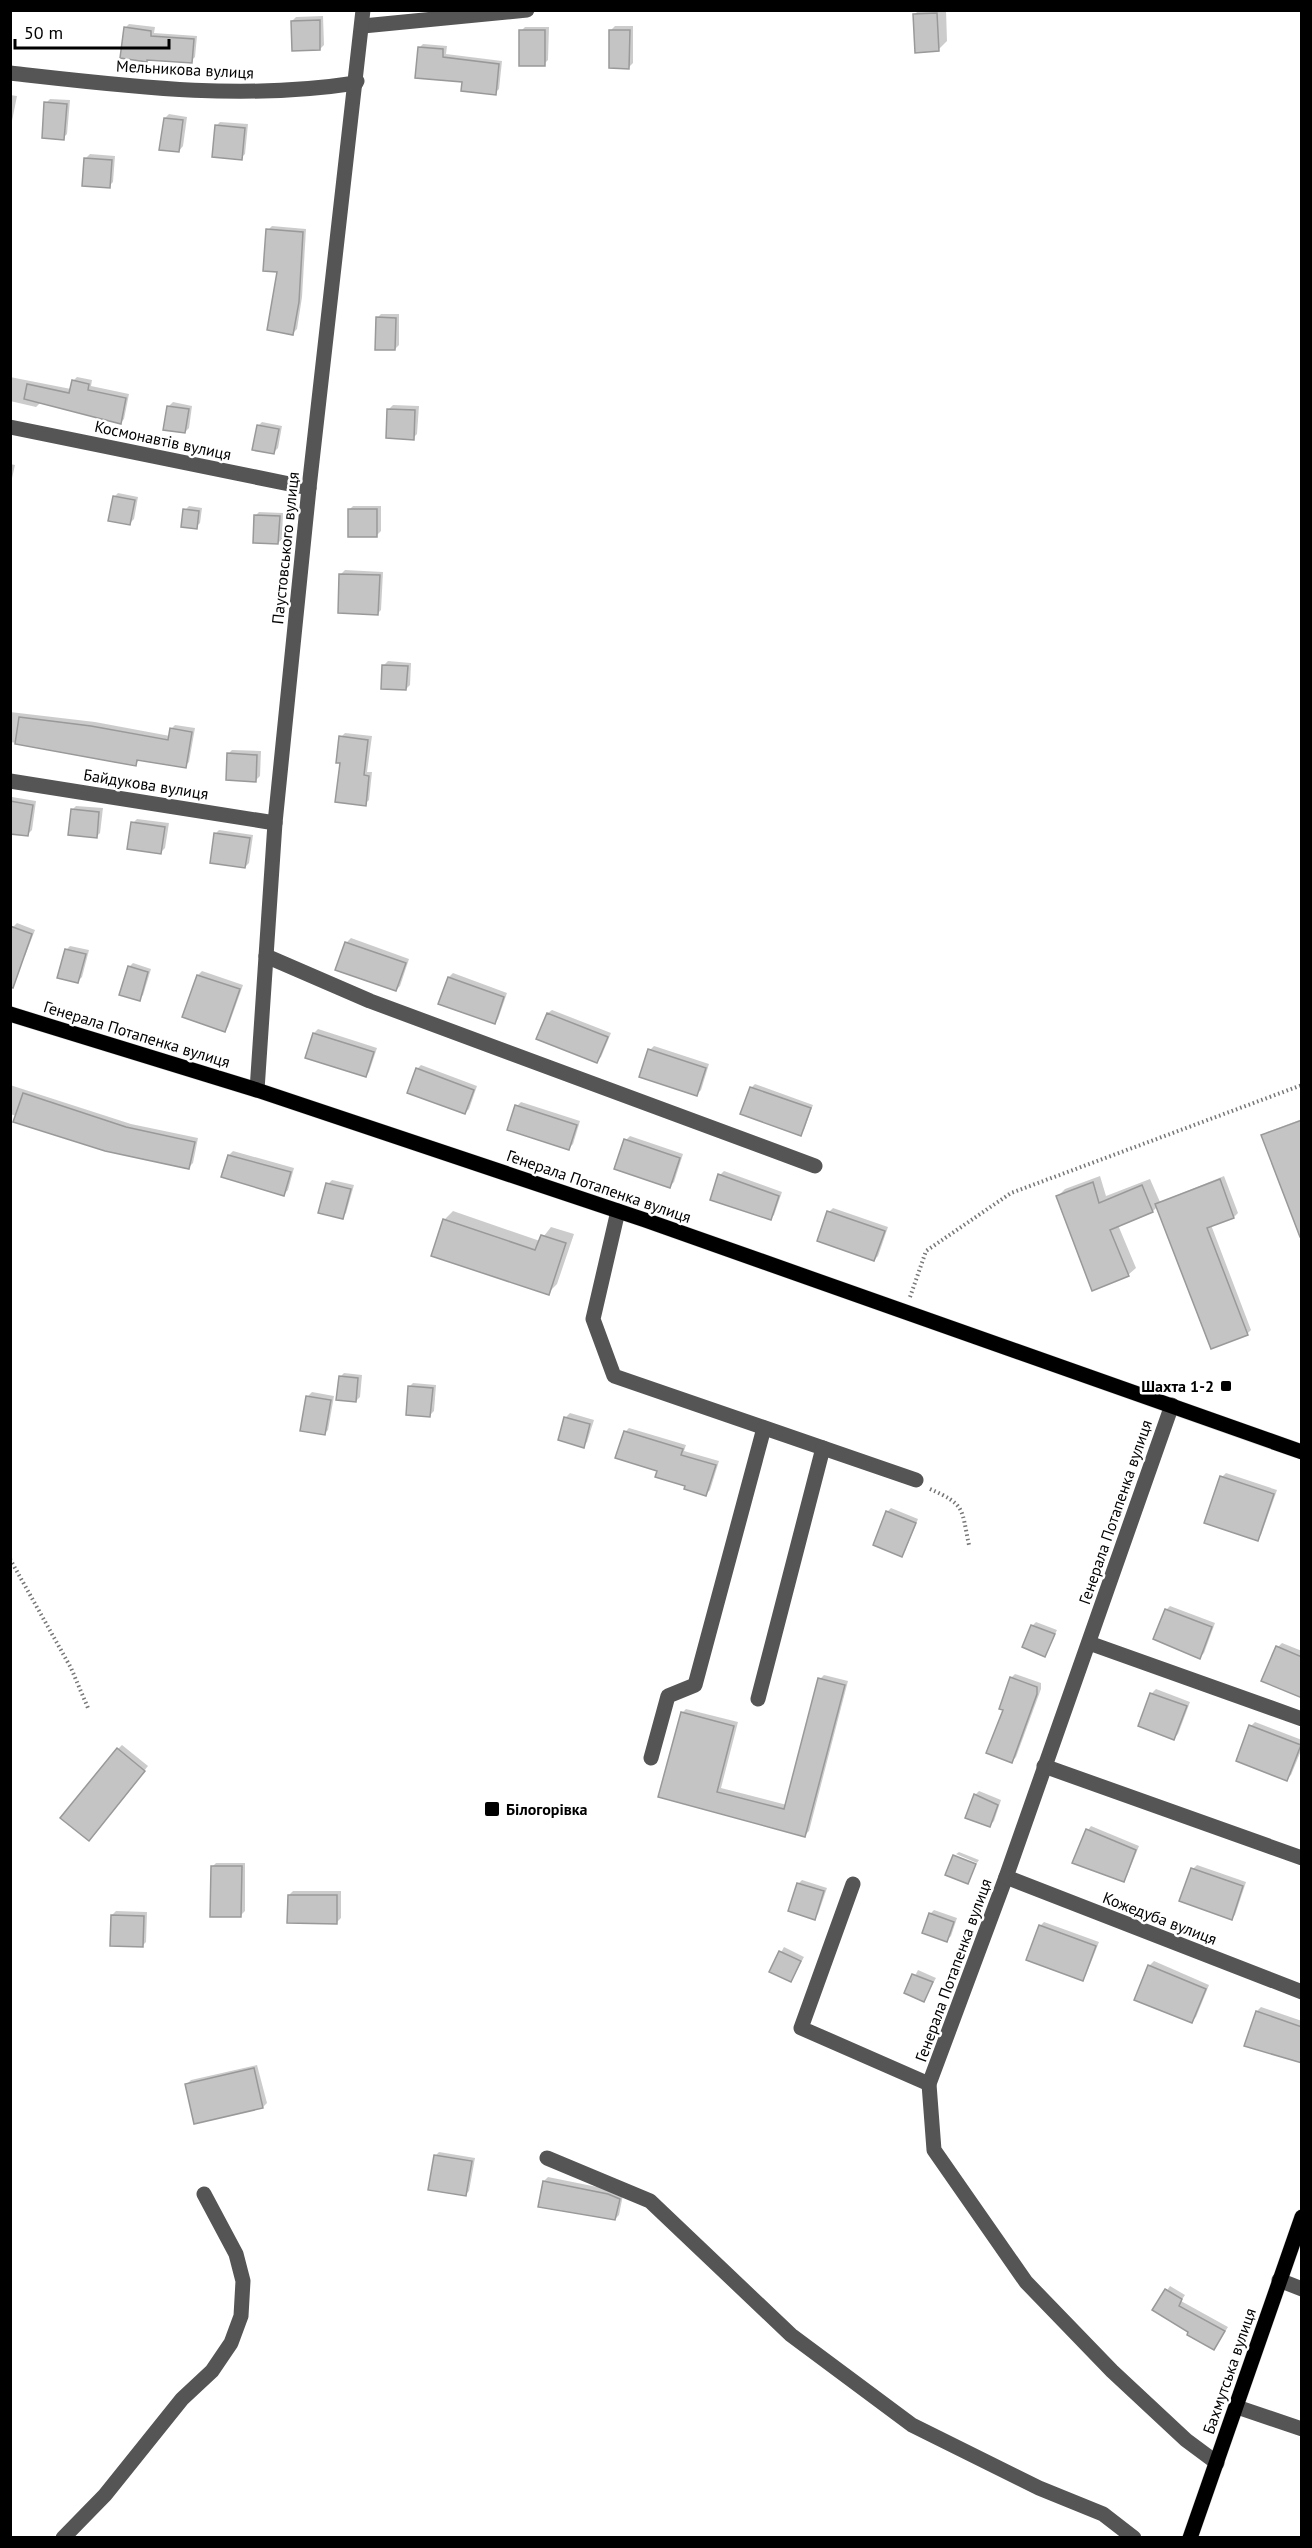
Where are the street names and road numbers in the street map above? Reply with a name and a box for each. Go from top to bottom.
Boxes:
street label: Мельникова вулиця [116,55,254,83]
street label: Космонавтів вулиця [93,416,233,464]
street label: Паустовського вулиця [267,471,303,625]
street label: Байдукова вулиця [82,764,210,804]
street label: Генерала Потапенка вулиця [41,996,233,1072]
street label: Генерала Потапенка вулиця [504,1145,694,1227]
street label: Генерала Потапенка вулиця [1074,1417,1156,1607]
street label: Генерала Потапенка вулиця [910,1876,996,2064]
street label: Кожедуба вулиця [1100,1887,1220,1949]
street label: Бахмутська вулиця [1198,2305,1260,2437]

